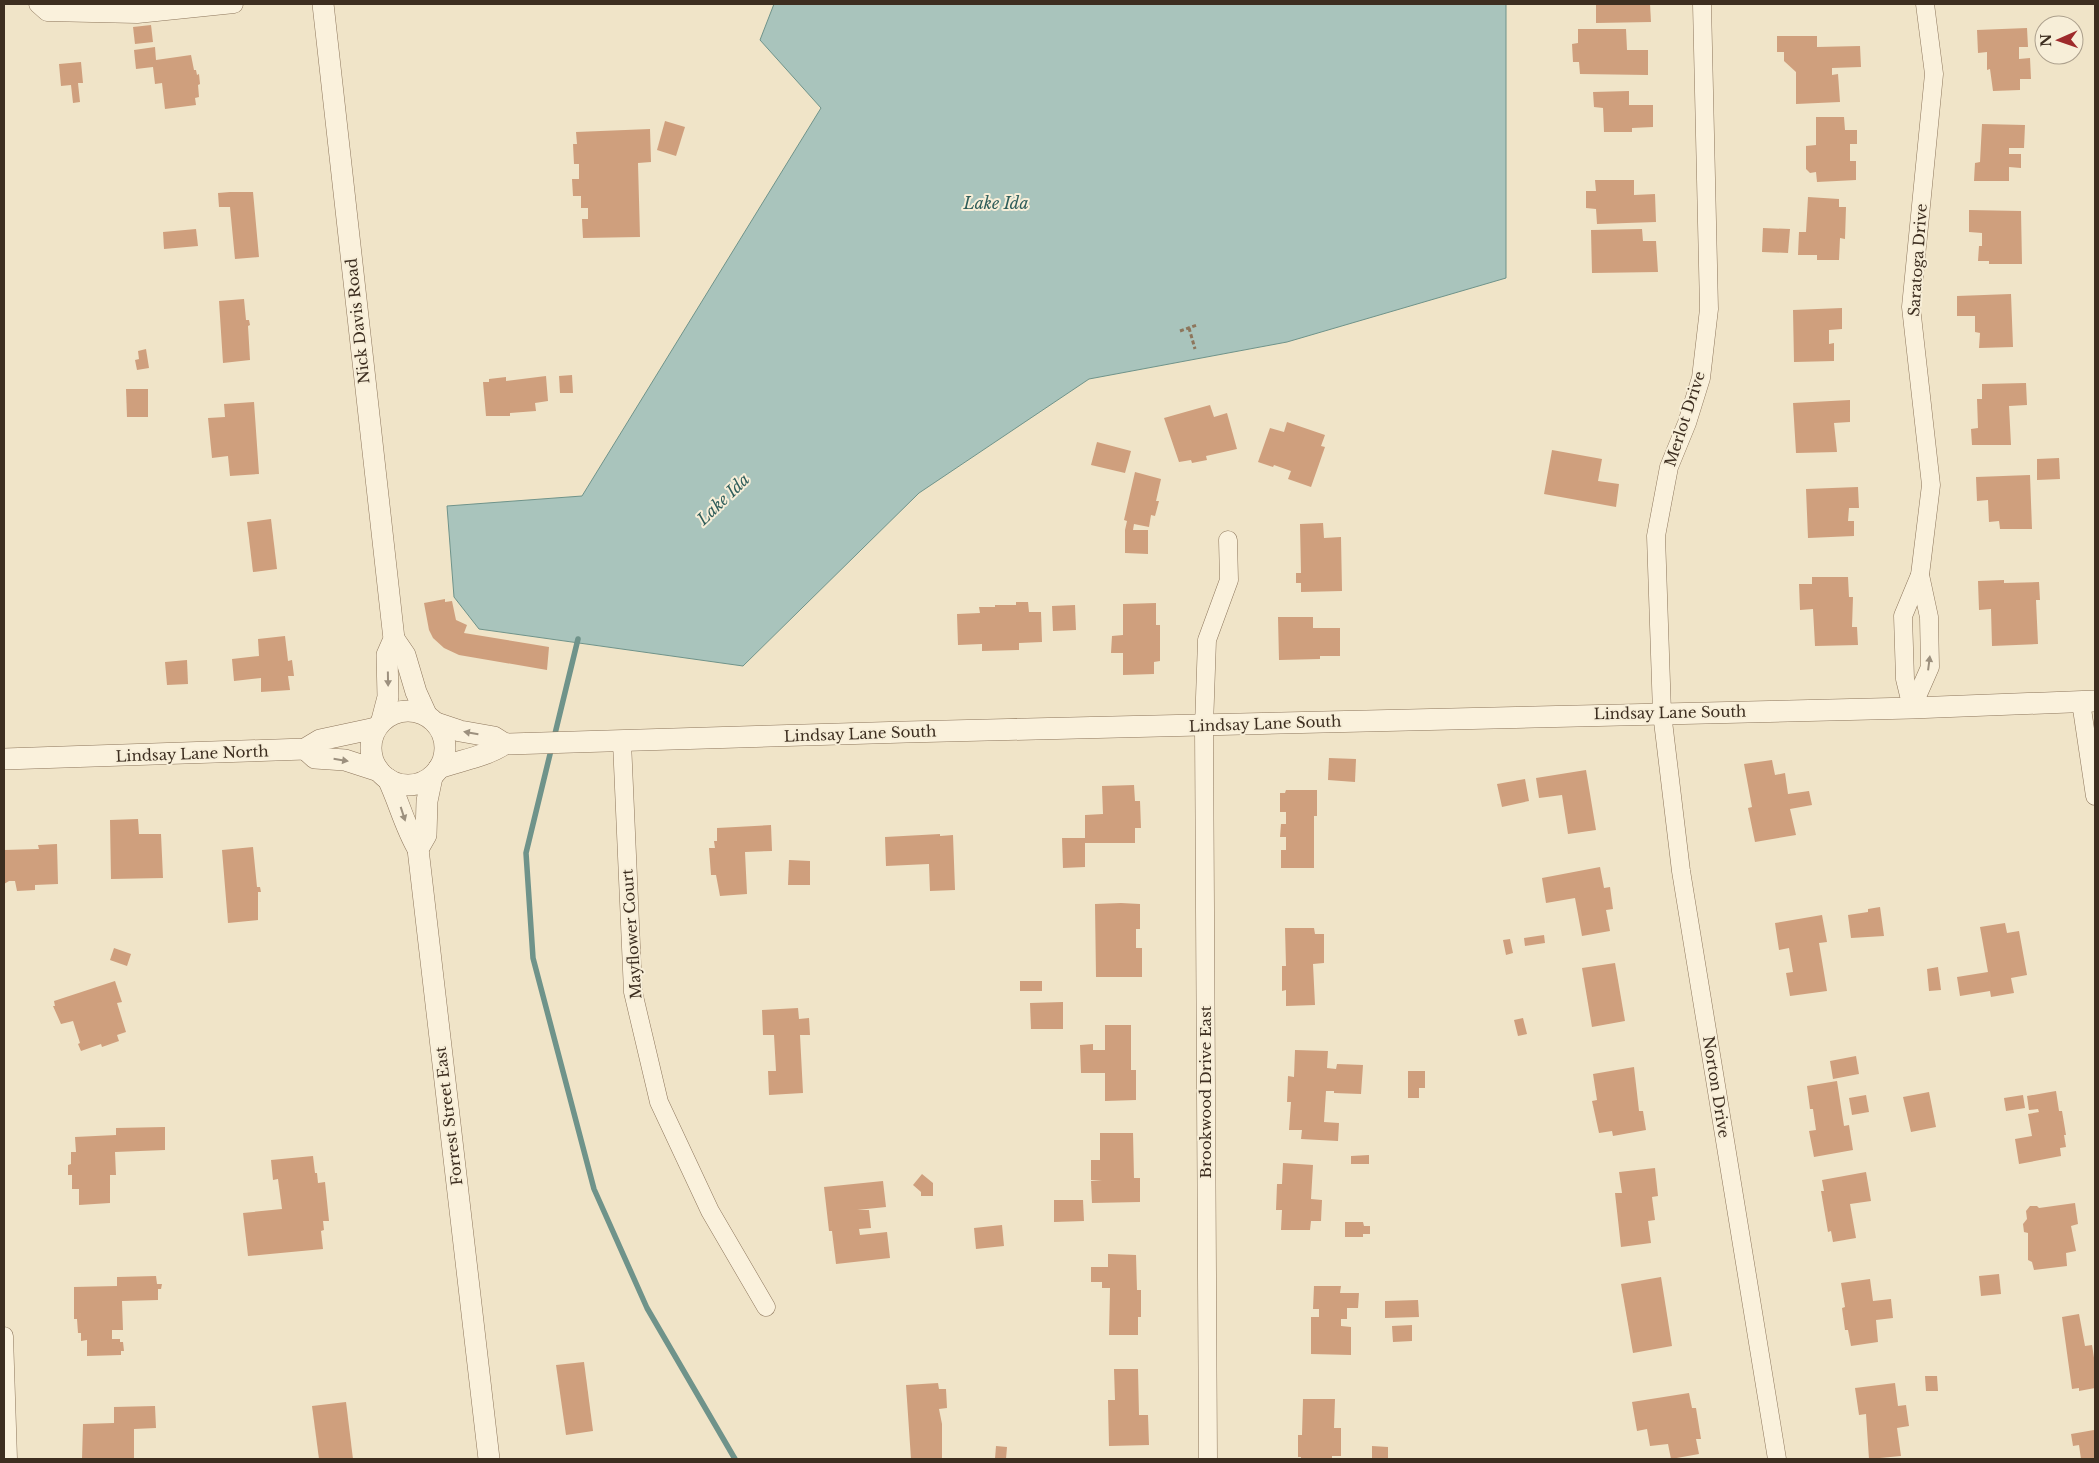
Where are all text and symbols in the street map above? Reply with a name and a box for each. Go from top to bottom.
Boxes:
north arrow [2034,15,2084,65]
text: N [2037,34,2055,47]
water label: Lake Ida [962,193,1029,213]
street label: Saratoga Drive [1904,203,1931,317]
street label: Nick Davis Road [341,257,374,385]
street label: Merlot Drive [1660,369,1709,469]
water label: Lake Ida [692,469,753,529]
one-way arrow [1925,655,1933,671]
one-way arrow [384,672,392,688]
street label: Lindsay Lane South [1593,702,1746,723]
street label: Lindsay Lane South [1188,711,1342,736]
street label: Lindsay Lane South [783,721,937,746]
one-way arrow [462,729,478,737]
street label: Lindsay Lane North [115,741,269,766]
one-way arrow [333,757,349,765]
one-way arrow [399,807,407,822]
street label: Mayflower Court [617,868,646,1000]
street label: Brookwood Drive East [1196,1005,1215,1178]
street label: Norton Drive [1699,1035,1734,1139]
street label: Forrest Street East [431,1045,466,1187]

